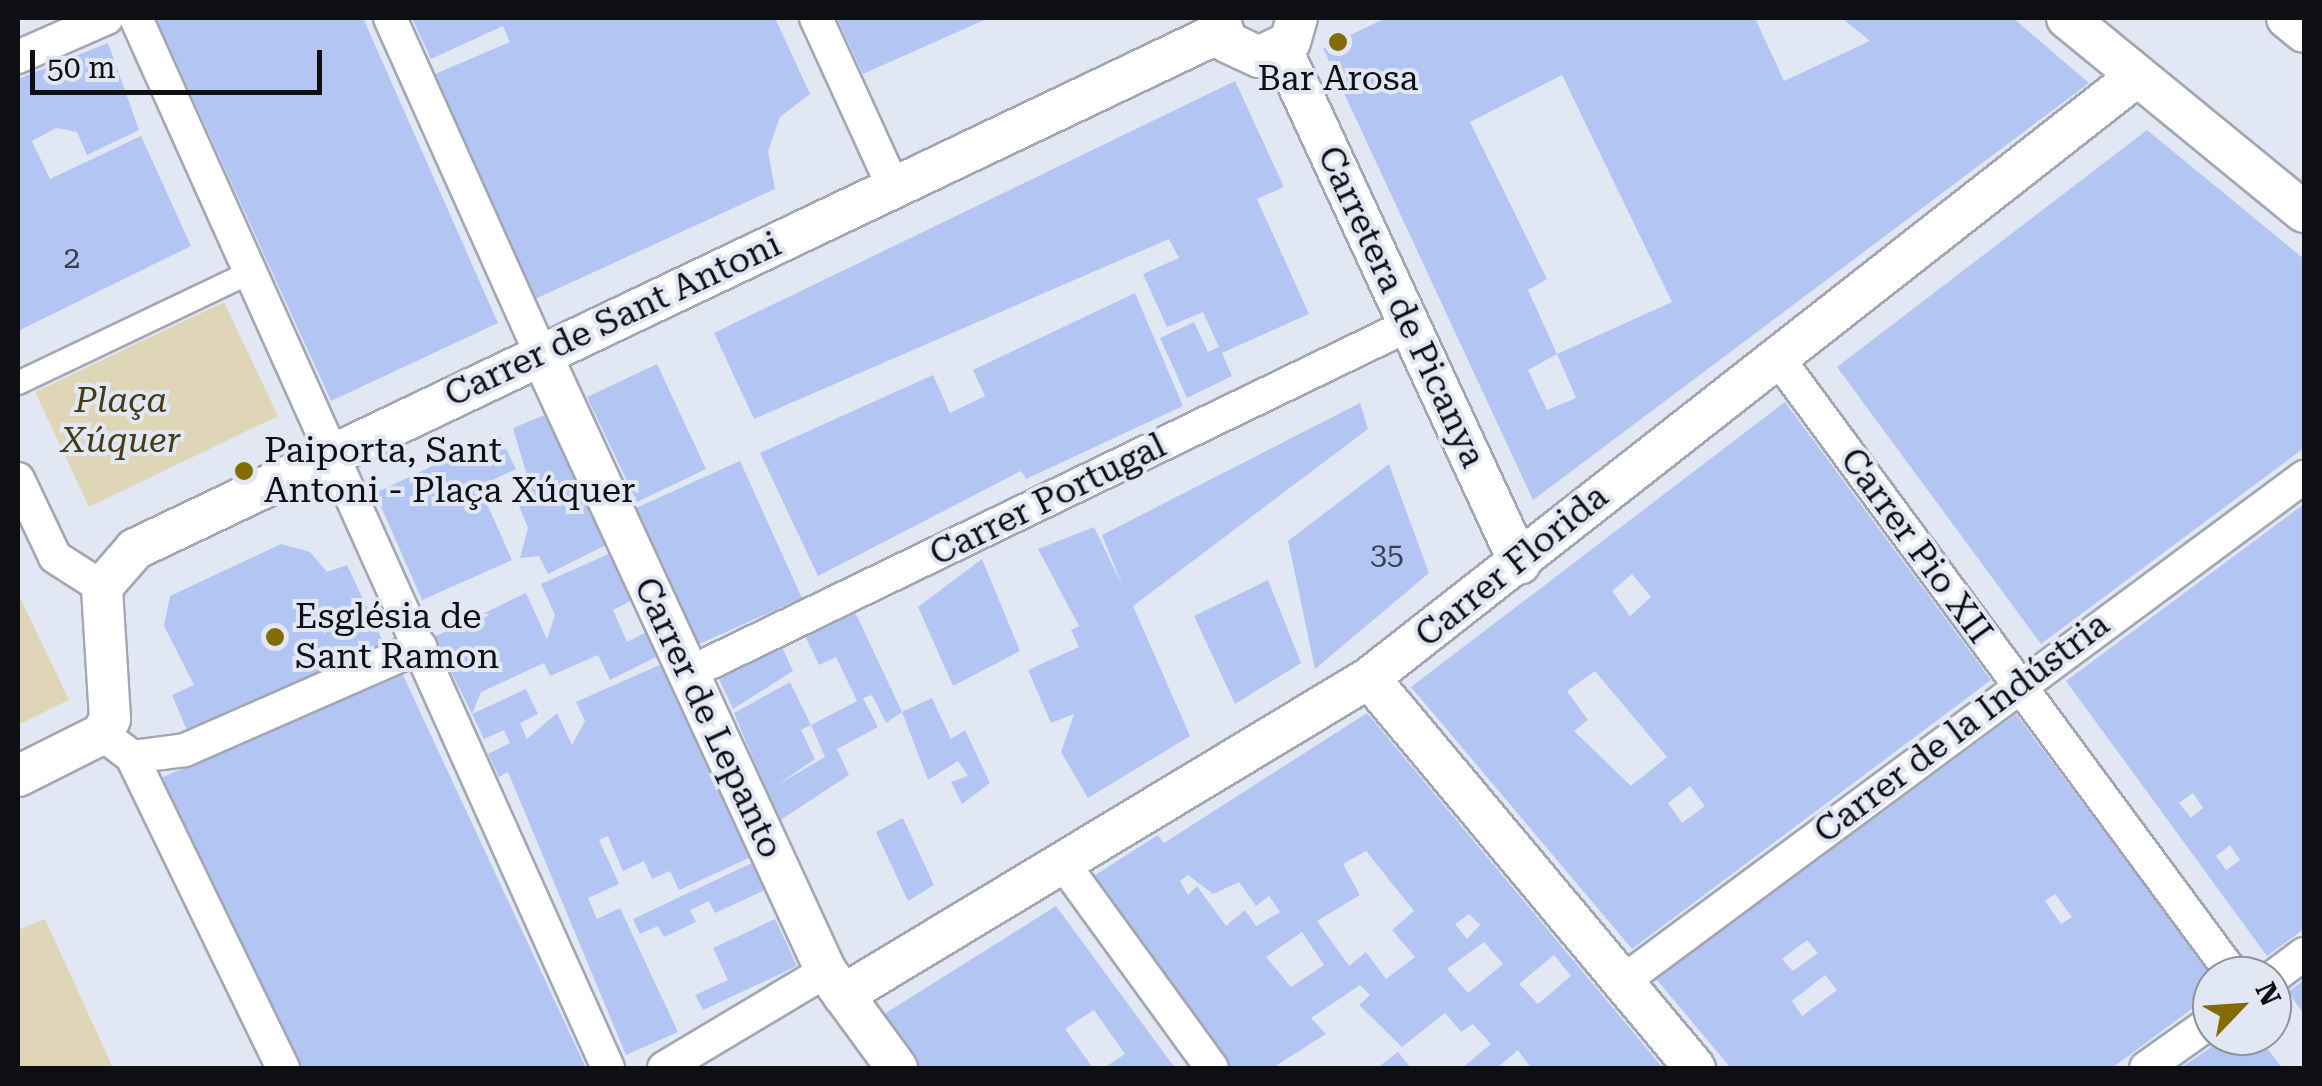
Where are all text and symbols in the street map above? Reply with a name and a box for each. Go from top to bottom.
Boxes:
scale bar [35,30,328,92]
marker: Bar Arosa [1327,31,1349,53]
text: 50 m [47,50,116,85]
place label: Bar Arosa [1258,58,1418,100]
street label: Carretera de Picanya [1308,140,1494,474]
street label: Carrer de Sant Antoni [438,224,788,416]
house number: 2 [64,240,80,276]
park label: Plaça Xúquer [61,380,181,462]
street label: Carrer Portugal [923,425,1173,575]
place label: Paiporta, Sant Antoni - Plaça Xúquer [264,430,635,512]
street label: Carrer Pio XII [1831,440,2001,652]
marker: Paiporta, Sant Antoni - Plaça Xúquer [233,460,255,482]
street label: Carrer Florida [1407,476,1617,656]
house number: 35 [1370,536,1404,572]
street label: Carrer de Lepanto [625,571,791,865]
place label: Església de Sant Ramon [295,596,499,678]
street label: Carrer de la Indústria [1806,603,2118,853]
marker: Església de Sant Ramon [264,626,286,648]
north arrow [2192,956,2292,1056]
text: N [2248,977,2287,1011]

